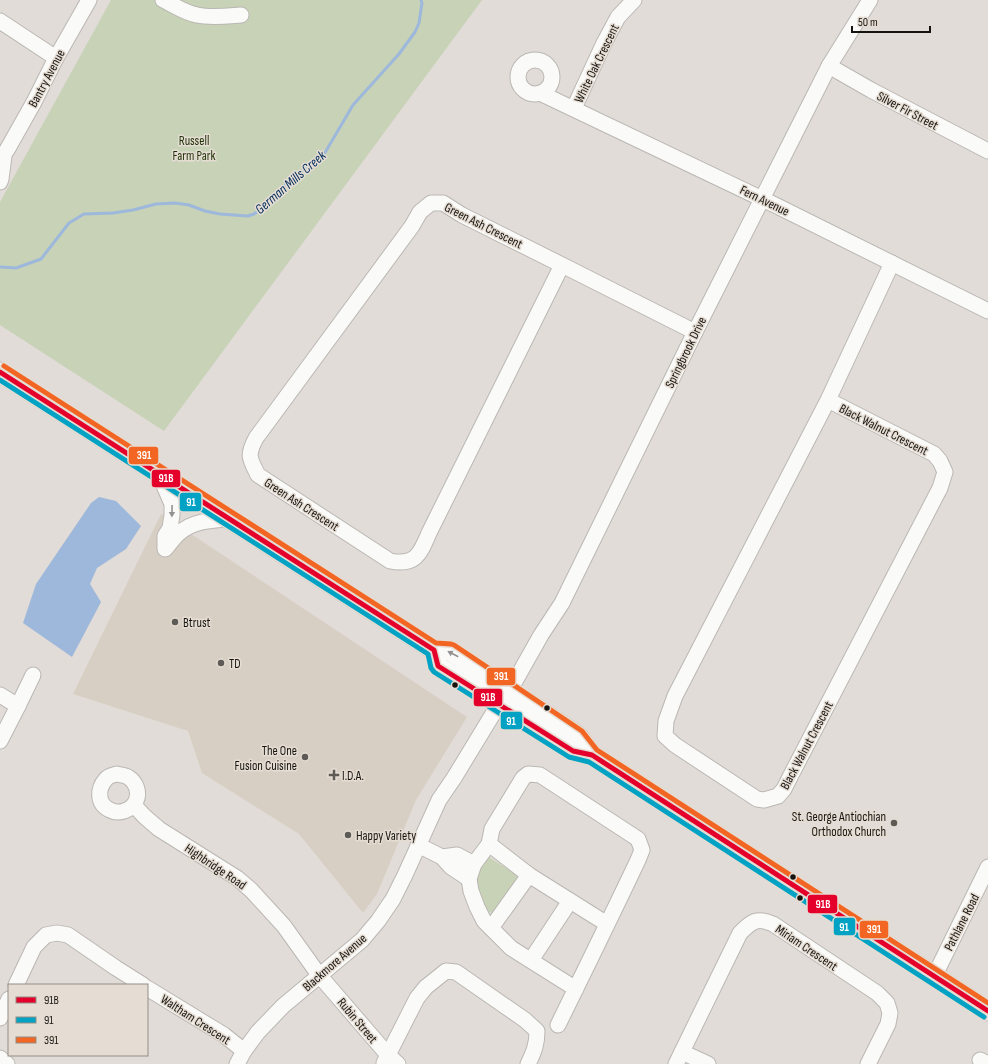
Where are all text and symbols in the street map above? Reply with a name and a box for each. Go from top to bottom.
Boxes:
scale bar [852,8,930,34]
text: 50 m [858,15,878,30]
street label: White Oak Crescent [571,21,623,105]
street label: Bantry Avenue [25,47,69,110]
street label: Silver Fir Street [874,88,941,134]
park label: Russell Farm Park [173,133,215,164]
water label: German Mills Creek [251,147,330,218]
street label: Fern Avenue [737,182,792,220]
street label: Green Ash Crescent [442,199,525,252]
street label: Springbrook Drive [662,314,710,391]
street label: Black Walnut Crescent [836,401,931,459]
line badge: 391 [128,446,159,465]
text: 391 [137,449,152,462]
line badge: 91B [151,469,181,488]
text: 91B [159,472,173,485]
street label: Green Ash Crescent [261,475,342,535]
line badge: 91 [179,492,202,512]
text: 91 [186,496,196,509]
one-way arrow [169,505,175,518]
place label: Btrust [183,615,211,631]
marker: Btrust [170,617,180,627]
one-way arrow [447,651,459,657]
place label: TD [229,656,241,672]
marker: TD [216,658,226,668]
line badge: 391 [486,667,516,686]
text: 391 [494,670,509,683]
unlabelled marker [450,680,460,690]
line badge: 91B [473,688,503,707]
text: 91B [481,691,495,704]
street label: Black Walnut Crescent [777,699,837,792]
unlabelled marker [542,703,552,713]
line badge: 91 [500,711,523,730]
text: 91 [506,715,516,728]
place label: The One Fusion Cuisine [235,743,297,774]
marker: The One Fusion Cuisine [300,752,310,762]
place label: I.D.A. [342,768,364,784]
marker: I.D.A. [329,770,339,780]
place label: St. George Antiochian Orthodox Church [792,809,886,840]
marker: St. George Antiochian Orthodox Church [889,818,899,828]
place label: Happy Variety [356,828,416,844]
marker: Happy Variety [343,830,353,840]
street label: Highbridge Road [182,840,249,893]
unlabelled marker [788,872,798,882]
street label: Pathlane Road [941,891,983,954]
unlabelled marker [795,893,805,903]
line badge: 91B [807,894,838,914]
text: 91B [816,898,830,911]
line badge: 91 [833,917,856,936]
line badge: 391 [859,920,889,939]
street label: Miriam Crescent [772,921,841,974]
text: 91 [839,921,849,934]
text: 391 [867,923,882,936]
street label: Blackmore Avenue [299,931,370,995]
legend [8,984,148,1056]
street label: Waltham Crescent [157,991,233,1048]
text: 91B [44,993,59,1008]
street label: Rubin Street [334,995,381,1047]
text: 91 [44,1013,54,1028]
text: 391 [44,1033,59,1048]

